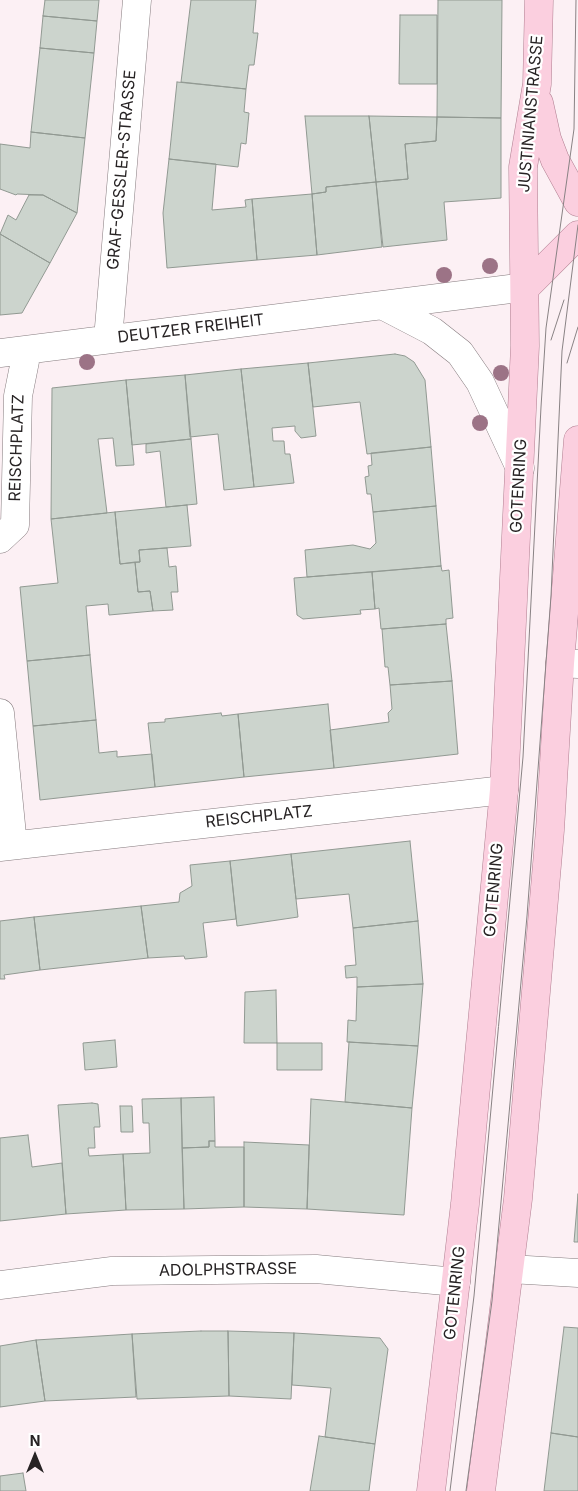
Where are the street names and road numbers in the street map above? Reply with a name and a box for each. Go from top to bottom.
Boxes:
street label: JUSTINIANSTRASSE [515,35,547,193]
street label: GRAF-GESSLER-STRASSE [104,69,140,271]
street label: DEUTZER FREIHEIT [117,310,265,348]
street label: REISCHPLATZ [6,394,28,502]
street label: GOTENRING [507,438,531,534]
street label: REISCHPLATZ [205,802,313,832]
street label: GOTENRING [480,842,508,938]
street label: GOTENRING [441,1245,469,1341]
street label: ADOLPHSTRASSE [159,1259,297,1281]

